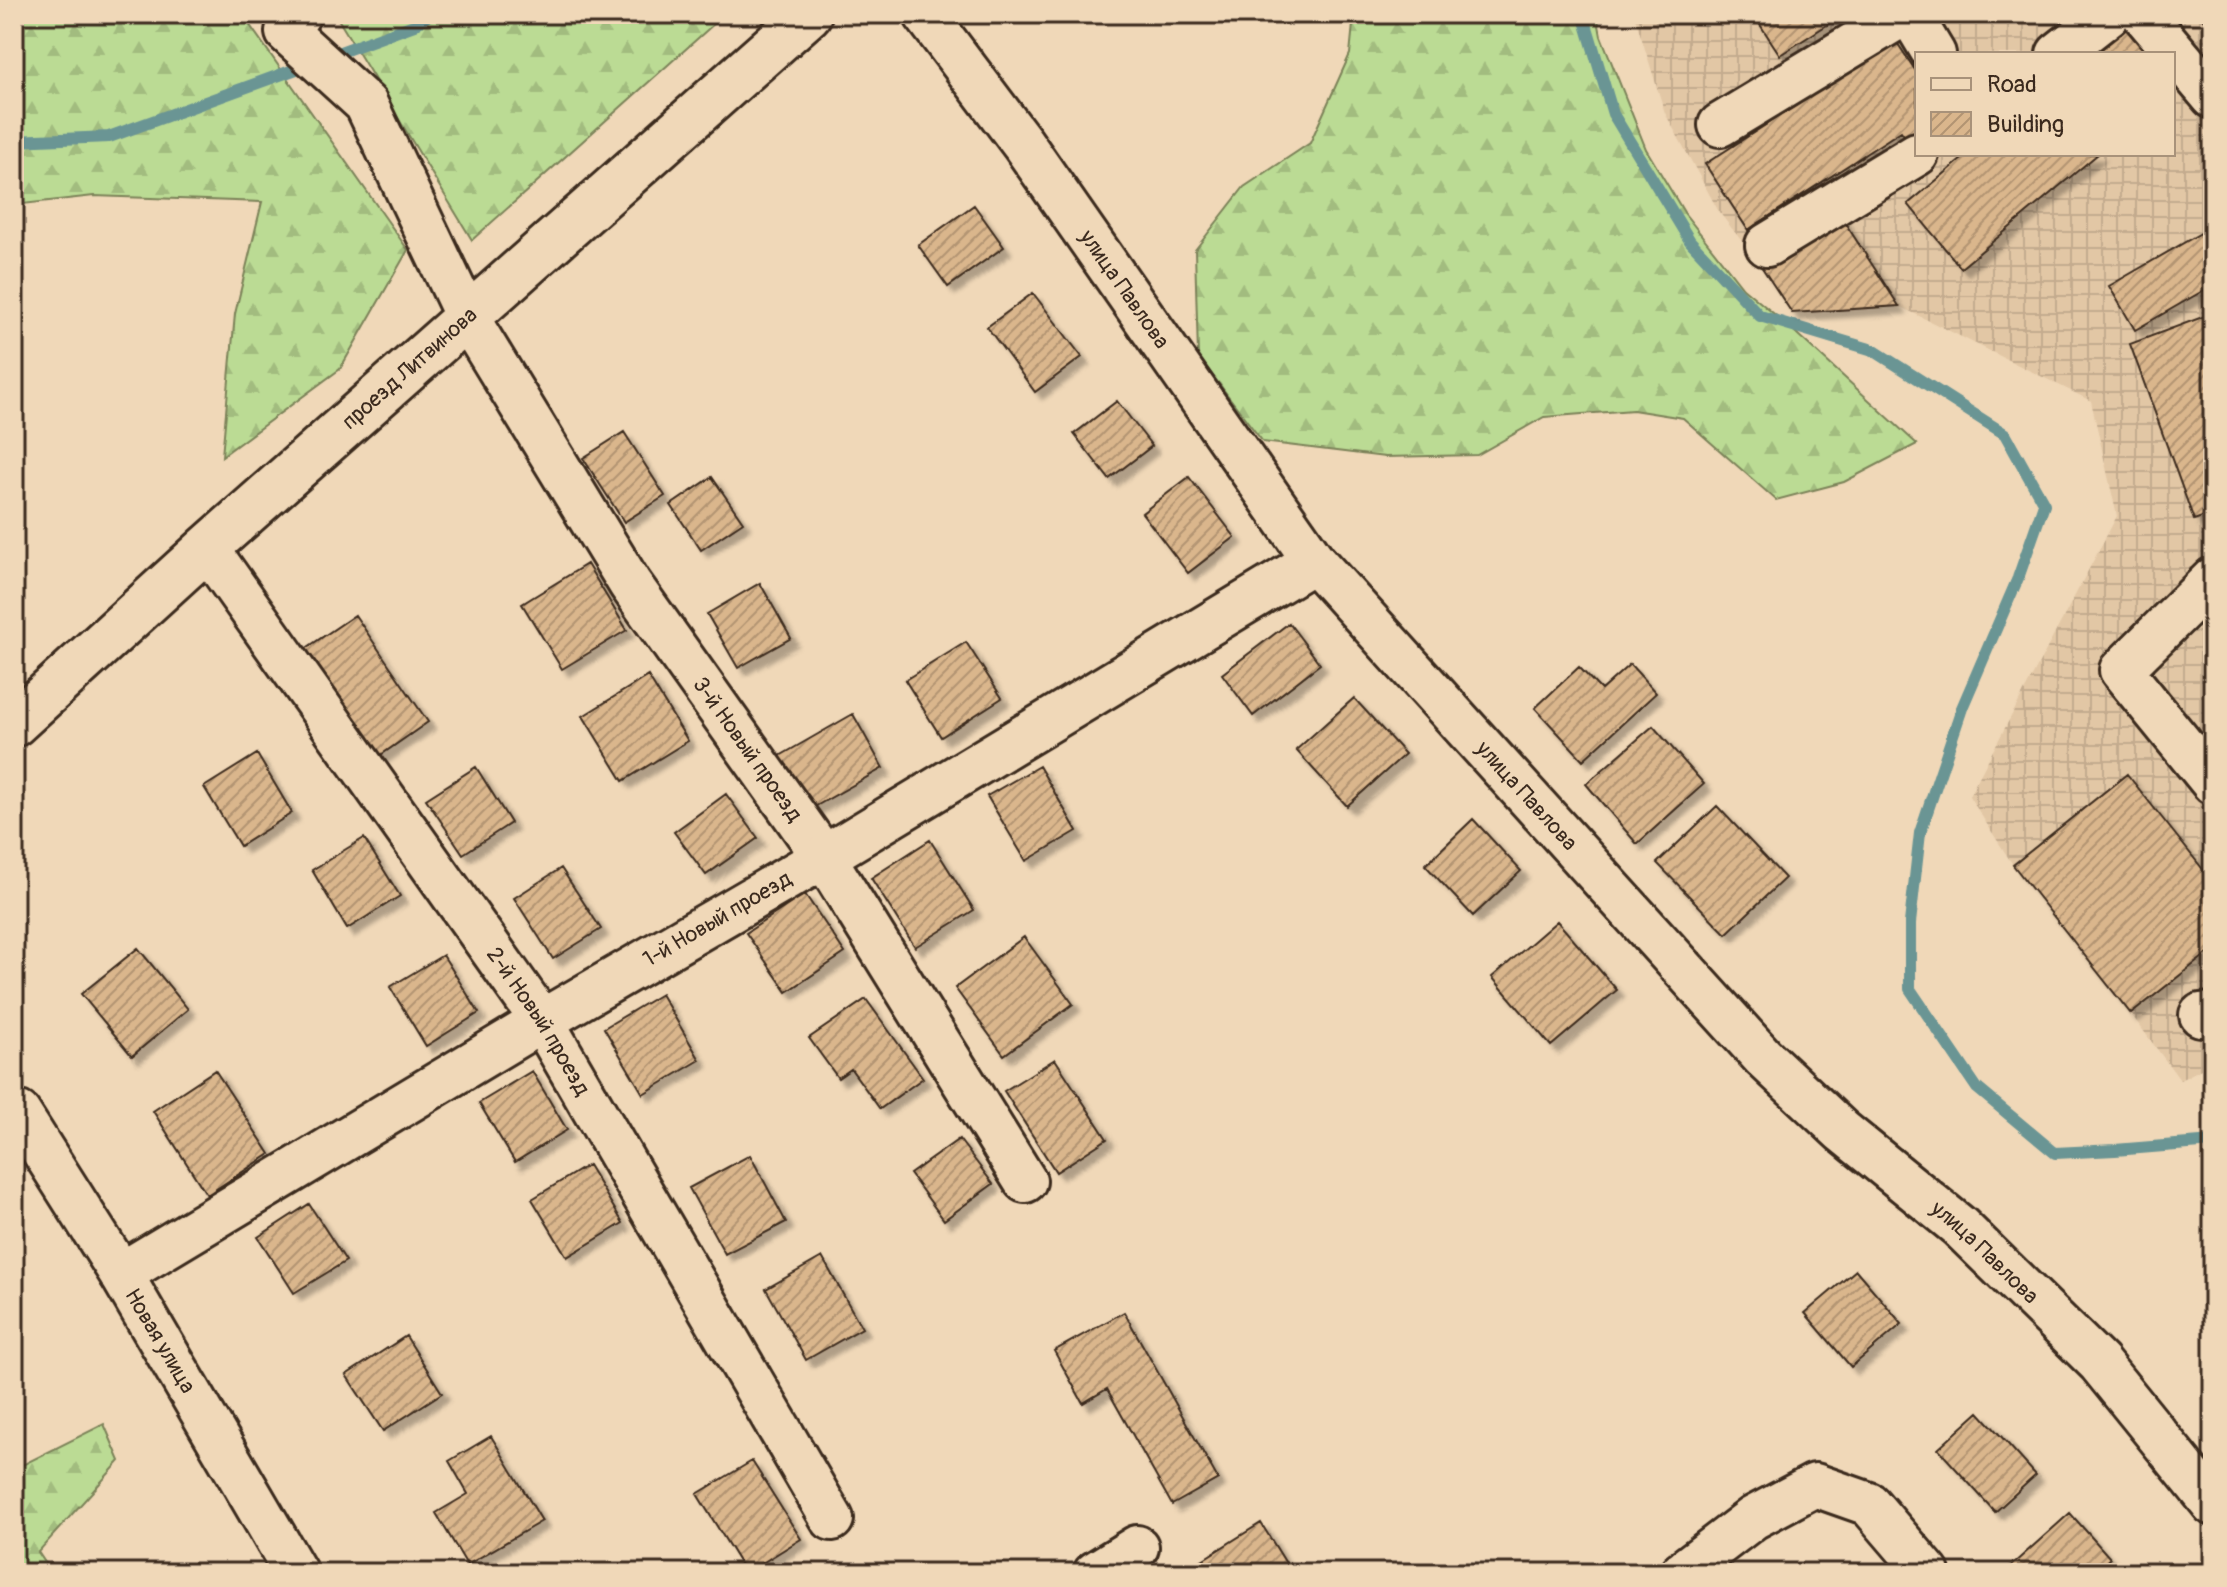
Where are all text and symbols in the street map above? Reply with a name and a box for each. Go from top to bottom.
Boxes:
legend [1915,52,2175,156]
text: Road [1987,70,2037,99]
text: Building [1987,110,2064,139]
street label: улица Павлова [1073,224,1175,354]
street label: проезд Литвинова [336,301,483,436]
street label: 3-й Новый проезд [687,672,809,827]
street label: улица Павлова [1469,734,1583,856]
street label: 1-й Новый проезд [638,865,797,973]
street label: 2-й Новый проезд [480,942,596,1101]
street label: улица Павлова [1924,1194,2044,1310]
street label: Новая улица [119,1283,202,1398]

